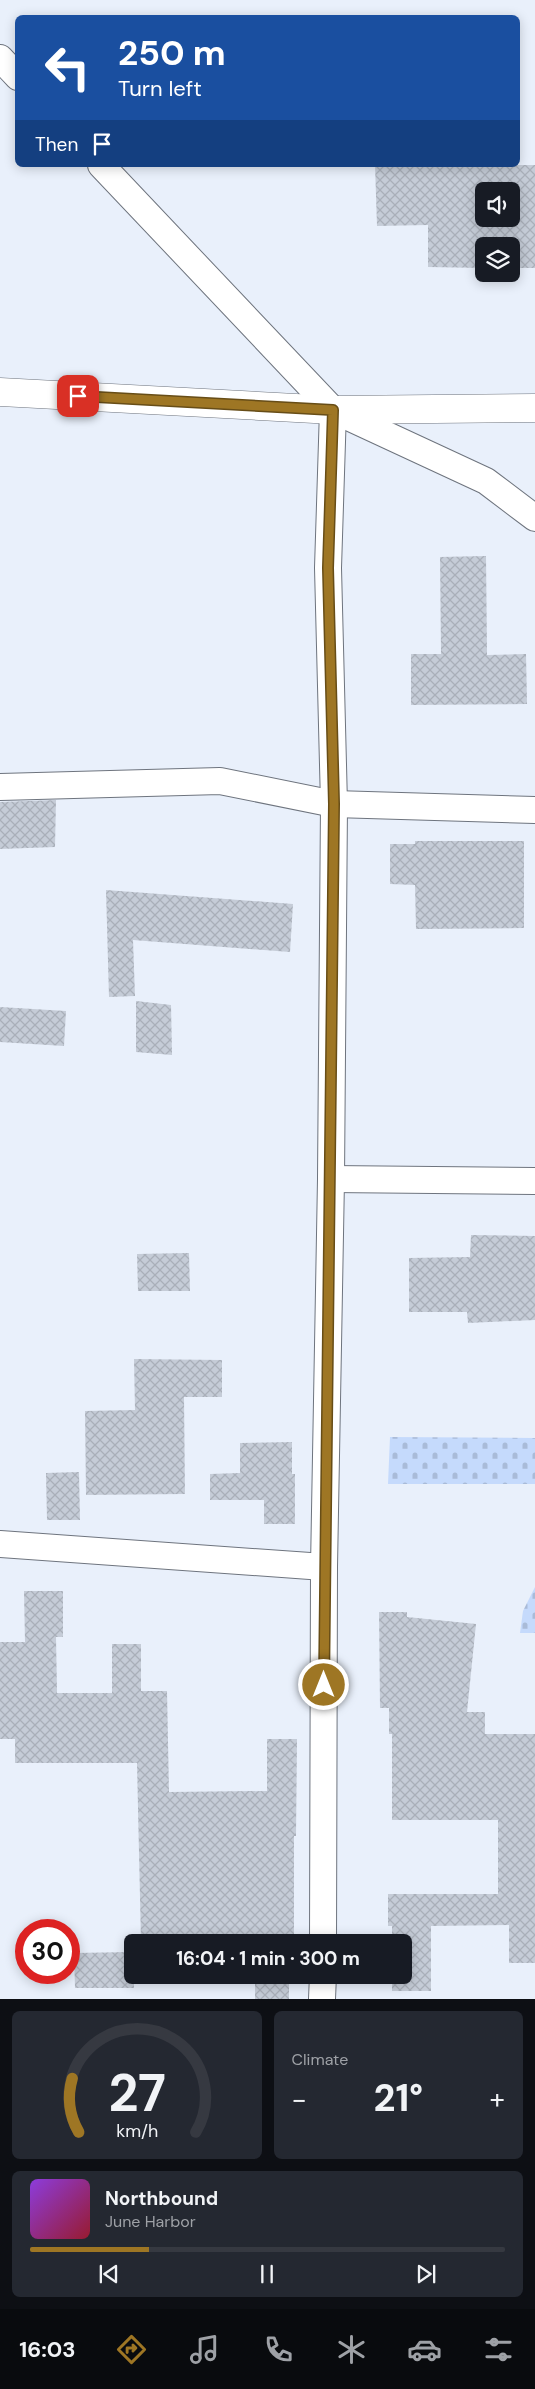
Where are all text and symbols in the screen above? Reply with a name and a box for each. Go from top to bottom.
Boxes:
text: 250 m [118,30,226,76]
icon: left [35,35,100,100]
text: Turn left [118,74,202,103]
icon: arrive [88,130,116,158]
text: Then [35,132,78,157]
map controls [475,182,520,282]
button: sound [475,182,520,227]
button: layers [475,237,520,282]
pin [57,375,99,417]
icon: arrive [64,382,92,410]
position arrow [297,1658,349,1710]
speed limit sign: 30 [15,1919,80,1984]
text: 16:04 · 1 min · 300 m [176,1946,360,1971]
text: Climate [292,2049,348,2070]
text: 27 [108,2059,166,2127]
text: 21° [373,2073,423,2123]
text: − [292,2081,307,2118]
text: + [490,2081,505,2118]
text: km/h [116,2119,158,2143]
text: Northbound [105,2186,218,2211]
text: June Harbor [105,2211,196,2232]
icon: previous [95,2260,123,2288]
icon: pause [253,2260,281,2288]
icon: next [412,2260,440,2288]
icon: directions [114,2332,149,2367]
icon: music [187,2332,222,2367]
icon: phone [261,2332,296,2367]
icon: climate [334,2332,369,2367]
icon: car [407,2332,442,2367]
icon: filters [481,2332,516,2367]
text: 16:03 [19,2335,76,2364]

